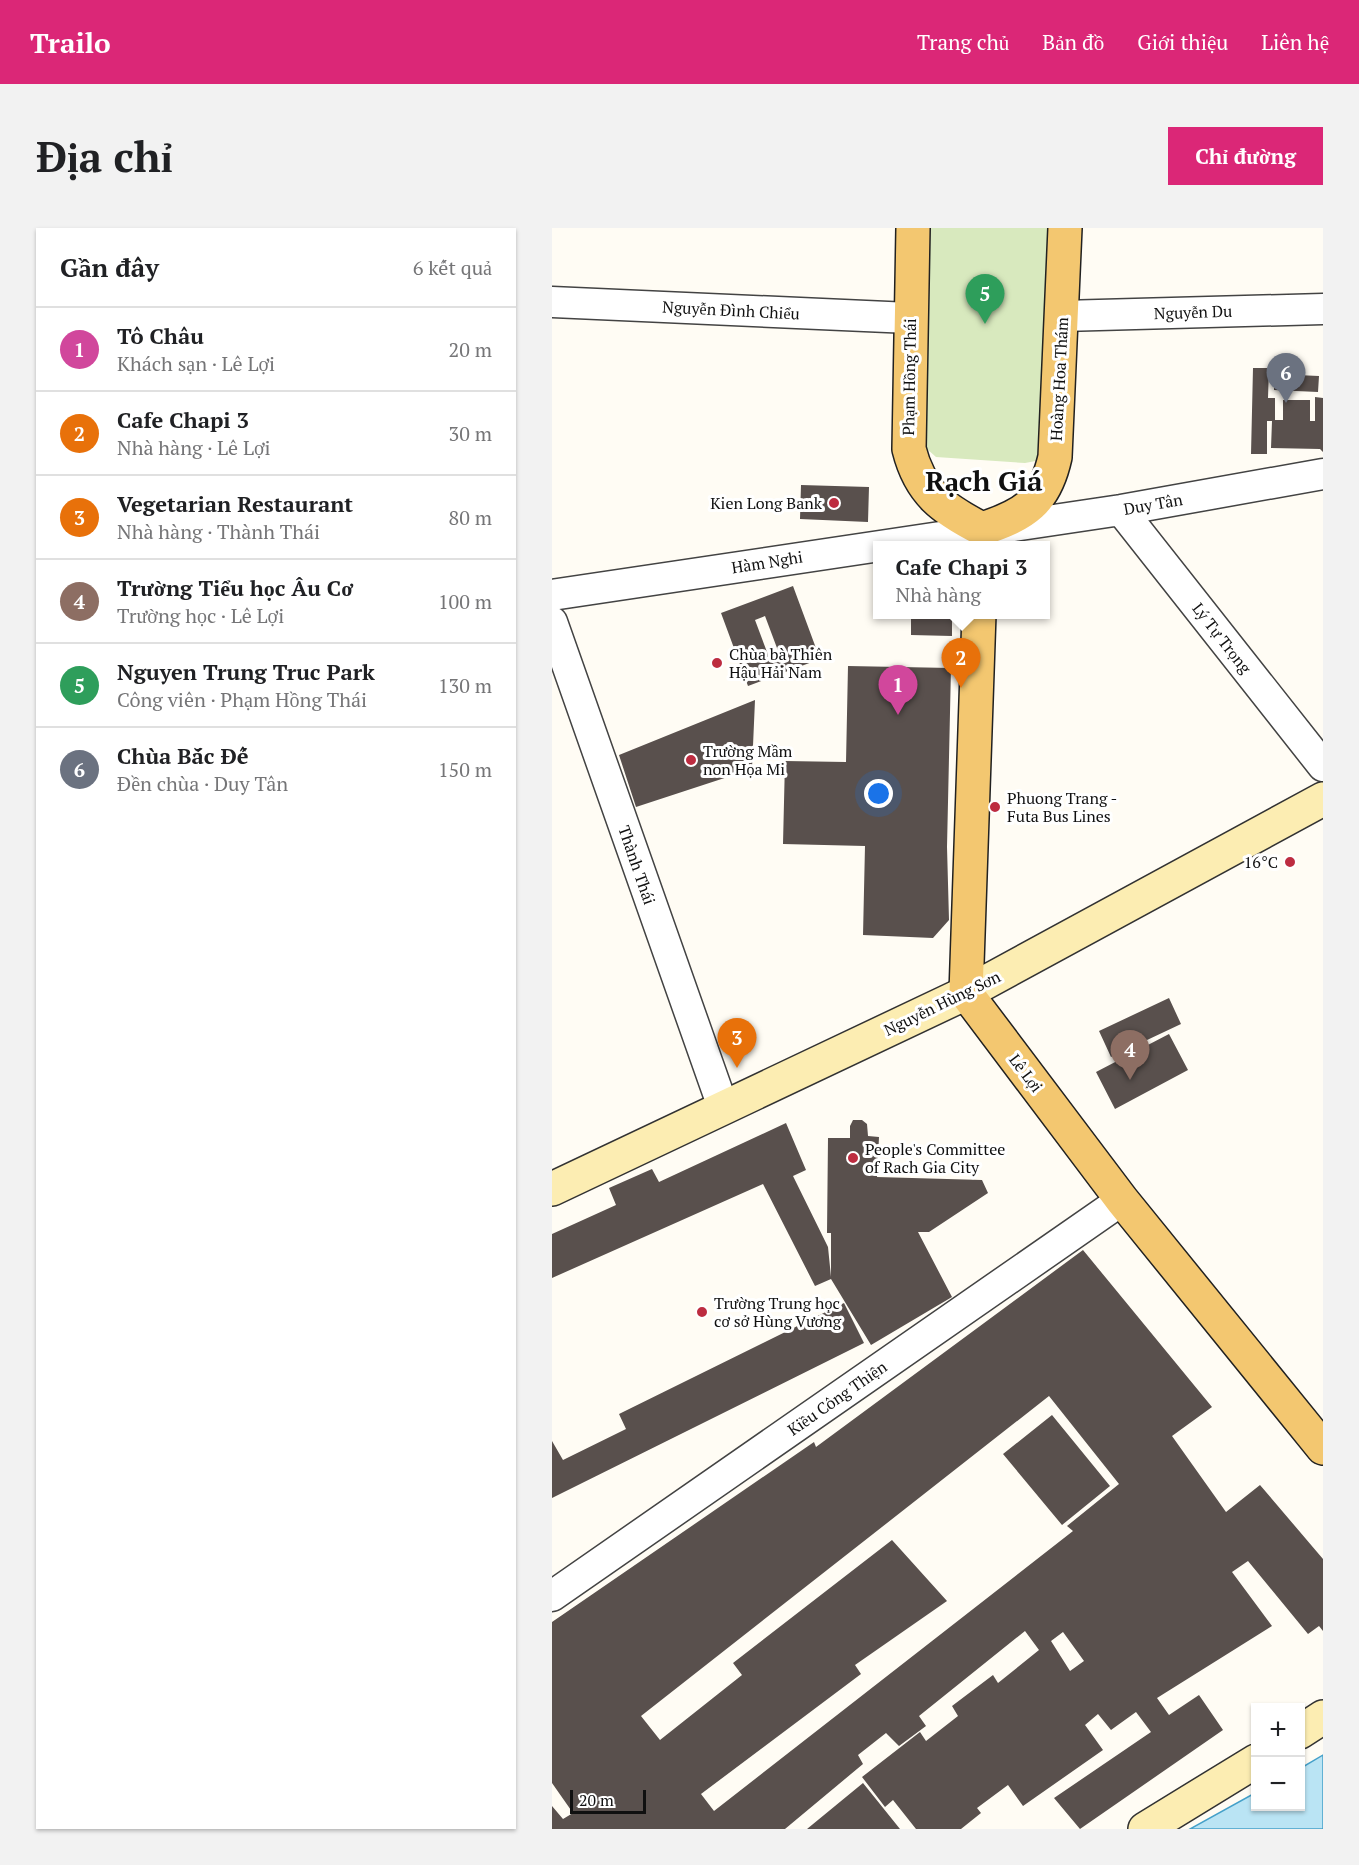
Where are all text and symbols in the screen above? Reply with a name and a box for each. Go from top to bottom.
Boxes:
text: Trailo [30,24,111,61]
text: Trang chủ [917,28,1009,56]
text: Bản đồ [1042,28,1104,56]
text: Giới thiệu [1137,28,1228,56]
text: Liên hệ [1261,28,1329,56]
button: Chỉ đường [1168,127,1323,185]
text: Địa chỉ [36,128,172,184]
text: Gần đây [60,250,159,284]
text: 6 kết quả [413,254,492,281]
pin: 5 [966,274,1004,324]
street label: Nguyễn Đình Chiểu [662,295,800,325]
street label: Nguyễn Du [1153,300,1233,324]
street label: Hoàng Hoa Thám [1045,316,1073,442]
street label: Phạm Hồng Thái [897,318,921,436]
text: Tô Châu [117,321,204,350]
text: 1 [74,336,85,363]
text: 20 m [449,336,492,363]
text: Khách sạn · Lê Lợi [117,350,275,377]
pin: 6 [1266,354,1306,403]
text: Cafe Chapi 3 [117,405,249,434]
text: 2 [74,420,85,447]
text: 30 m [449,420,492,447]
text: Nhà hàng · Lê Lợi [117,434,271,461]
district label: Rạch Giá [925,462,1043,499]
street label: Duy Tân [1122,488,1185,520]
text: Vegetarian Restaurant [117,489,353,518]
place label: Kien Long Bank [710,492,823,514]
marker: Kien Long Bank [827,496,841,510]
text: 3 [74,504,85,531]
text: 80 m [449,504,492,531]
text: Nhà hàng · Thành Thái [117,518,320,545]
popup [873,541,1050,619]
street label: Hàm Nghi [730,545,804,578]
text: Cafe Chapi 3 [896,552,1027,581]
text: Trường Tiểu học Âu Cơ [117,573,353,602]
text: Nhà hàng [896,581,981,608]
text: 4 [74,588,85,615]
text: 100 m [438,588,492,615]
street label: Lý Tự Trọng [1187,598,1257,678]
text: Trường học · Lê Lợi [117,602,284,629]
pin: 2 [942,638,980,688]
place label: Chùa bà Thiên Hậu Hải Nam [729,643,833,683]
marker: Chùa bà Thiên Hậu Hải Nam [710,656,724,670]
text: Nguyen Trung Truc Park [117,657,375,686]
pin: 1 [878,666,918,715]
text: 5 [74,672,85,699]
text: 130 m [438,672,492,699]
text: Công viên · Phạm Hồng Thái [117,686,367,713]
place label: Trường Mầm non Họa Mi [703,740,792,780]
text: Chùa Bắc Đế [117,741,249,770]
marker: Trường Mầm non Họa Mi [684,753,698,767]
text: 6 [74,756,85,783]
text: 150 m [438,756,492,783]
text: Đền chùa · Duy Tân [117,770,288,797]
your location [864,779,893,808]
place label: Phuong Trang - Futa Bus Lines [1007,787,1117,827]
marker: Phuong Trang - Futa Bus Lines [988,800,1002,814]
street label: Thành Thái [613,822,661,908]
place label: 16°C [1244,851,1278,873]
marker: 16°C [1283,855,1297,869]
street label: Nguyễn Hùng Sơn [880,965,1004,1041]
pin: 3 [718,1018,756,1068]
pin: 4 [1110,1030,1150,1080]
street label: Lê Lợi [1004,1049,1048,1097]
place label: People's Committee of Rach Gia City [865,1138,1005,1178]
marker: People's Committee of Rach Gia City [846,1151,860,1165]
place label: Trường Trung học cơ sở Hùng Vương [714,1292,842,1332]
marker: Trường Trung học cơ sở Hùng Vương [695,1305,709,1319]
street label: Kiều Công Thiện [783,1355,891,1440]
map controls [1251,1703,1305,1811]
button: + [1251,1703,1305,1757]
button: − [1251,1757,1305,1811]
scale bar [570,1787,646,1814]
text: 20 m [579,1789,614,1811]

